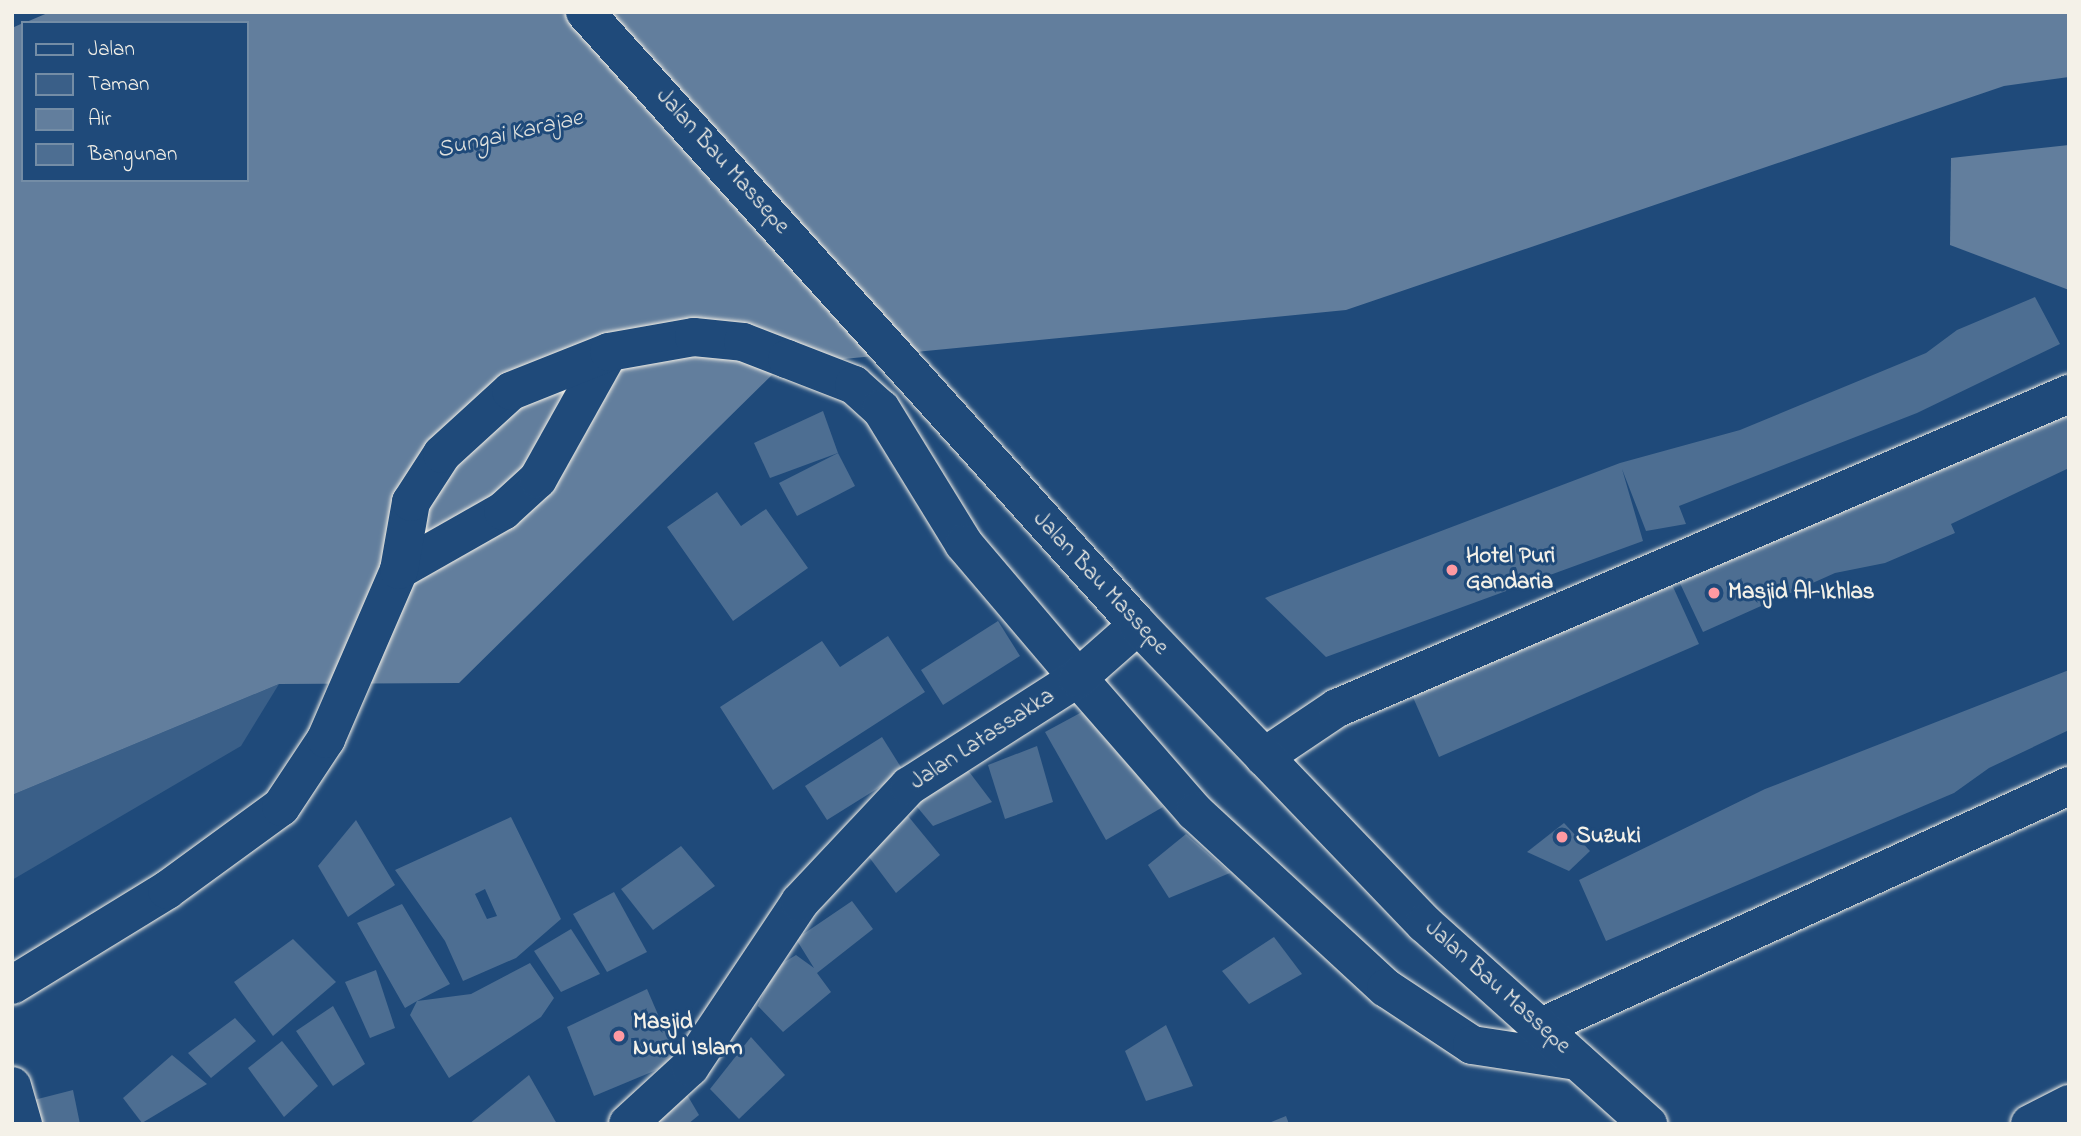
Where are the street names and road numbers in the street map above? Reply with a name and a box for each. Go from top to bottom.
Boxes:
street label: Jalan Bau Massepe [649,83,795,241]
street label: Jalan Bau Massepe [1026,506,1174,662]
street label: Jalan Latassakka [906,683,1060,797]
street label: Jalan Bau Massepe [1418,915,1576,1061]

